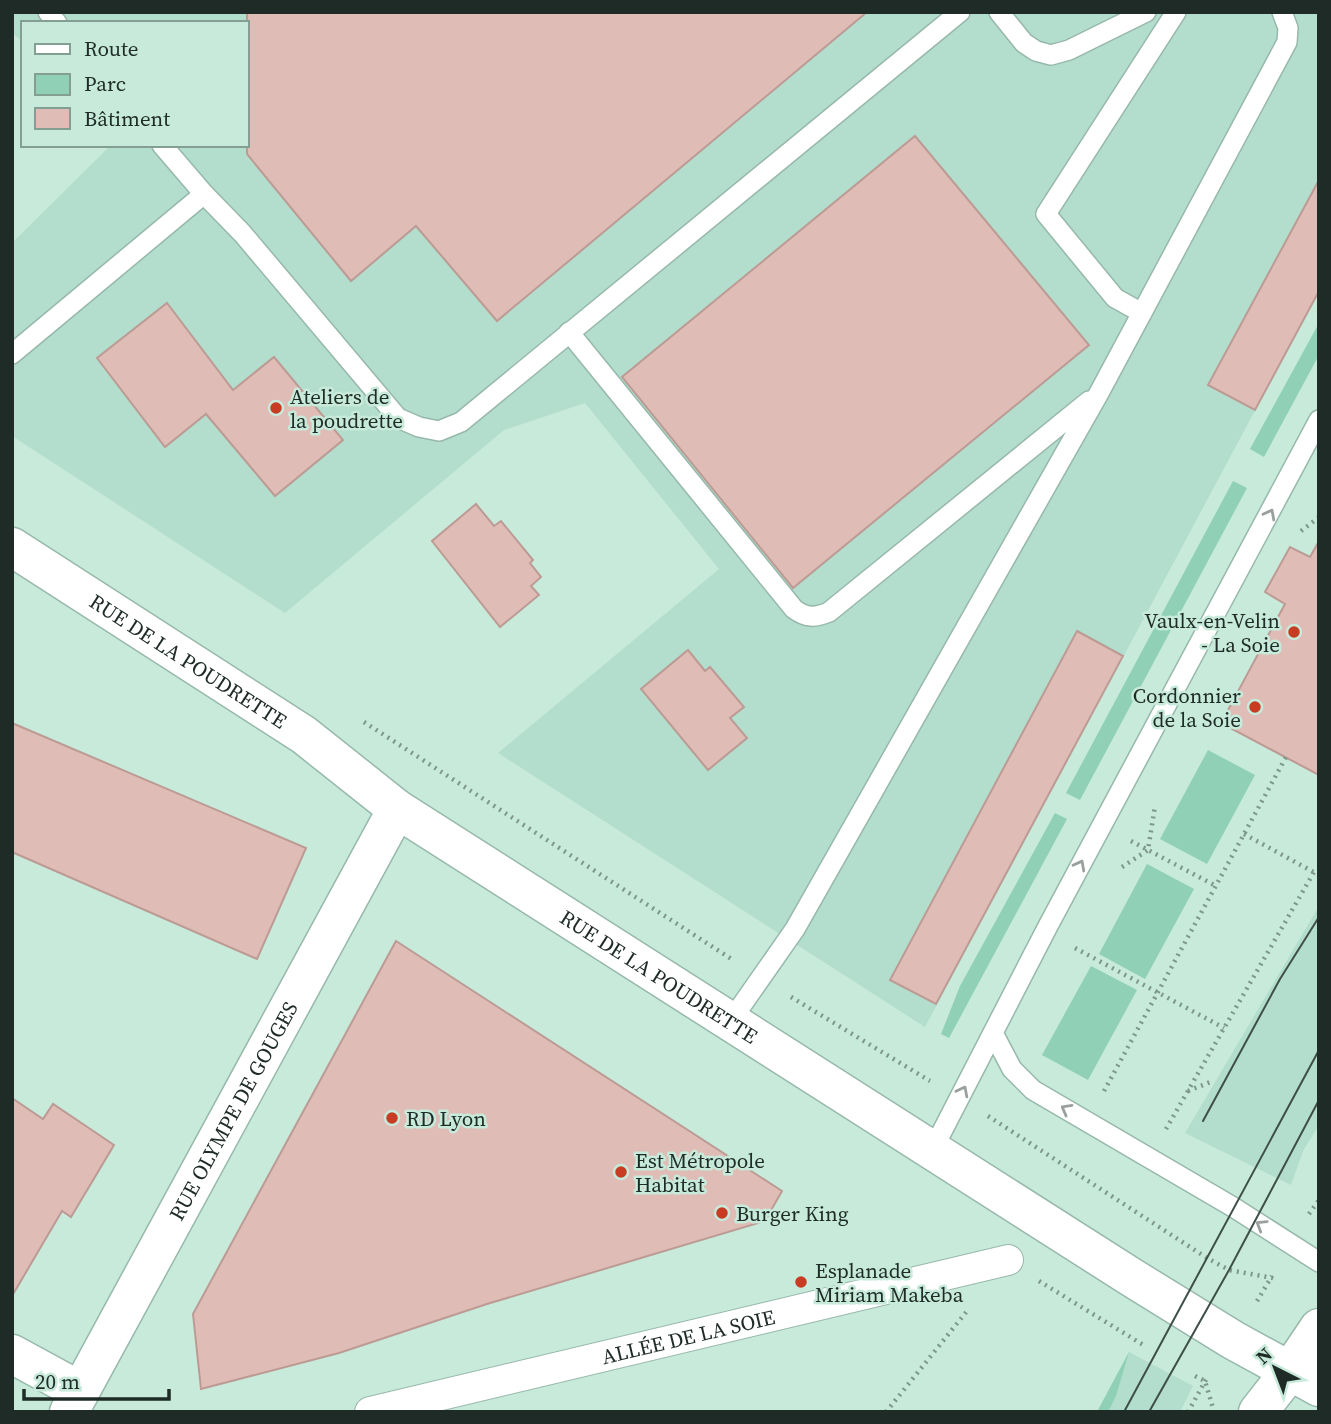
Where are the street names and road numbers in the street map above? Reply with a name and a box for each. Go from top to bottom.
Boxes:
street label: RUE DE LA POUDRETTE [84,586,293,735]
street label: RUE DE LA POUDRETTE [555,902,764,1050]
street label: RUE OLYMPE DE GOUGES [162,996,304,1225]
street label: ALLÉE DE LA SOIE [599,1302,778,1371]

